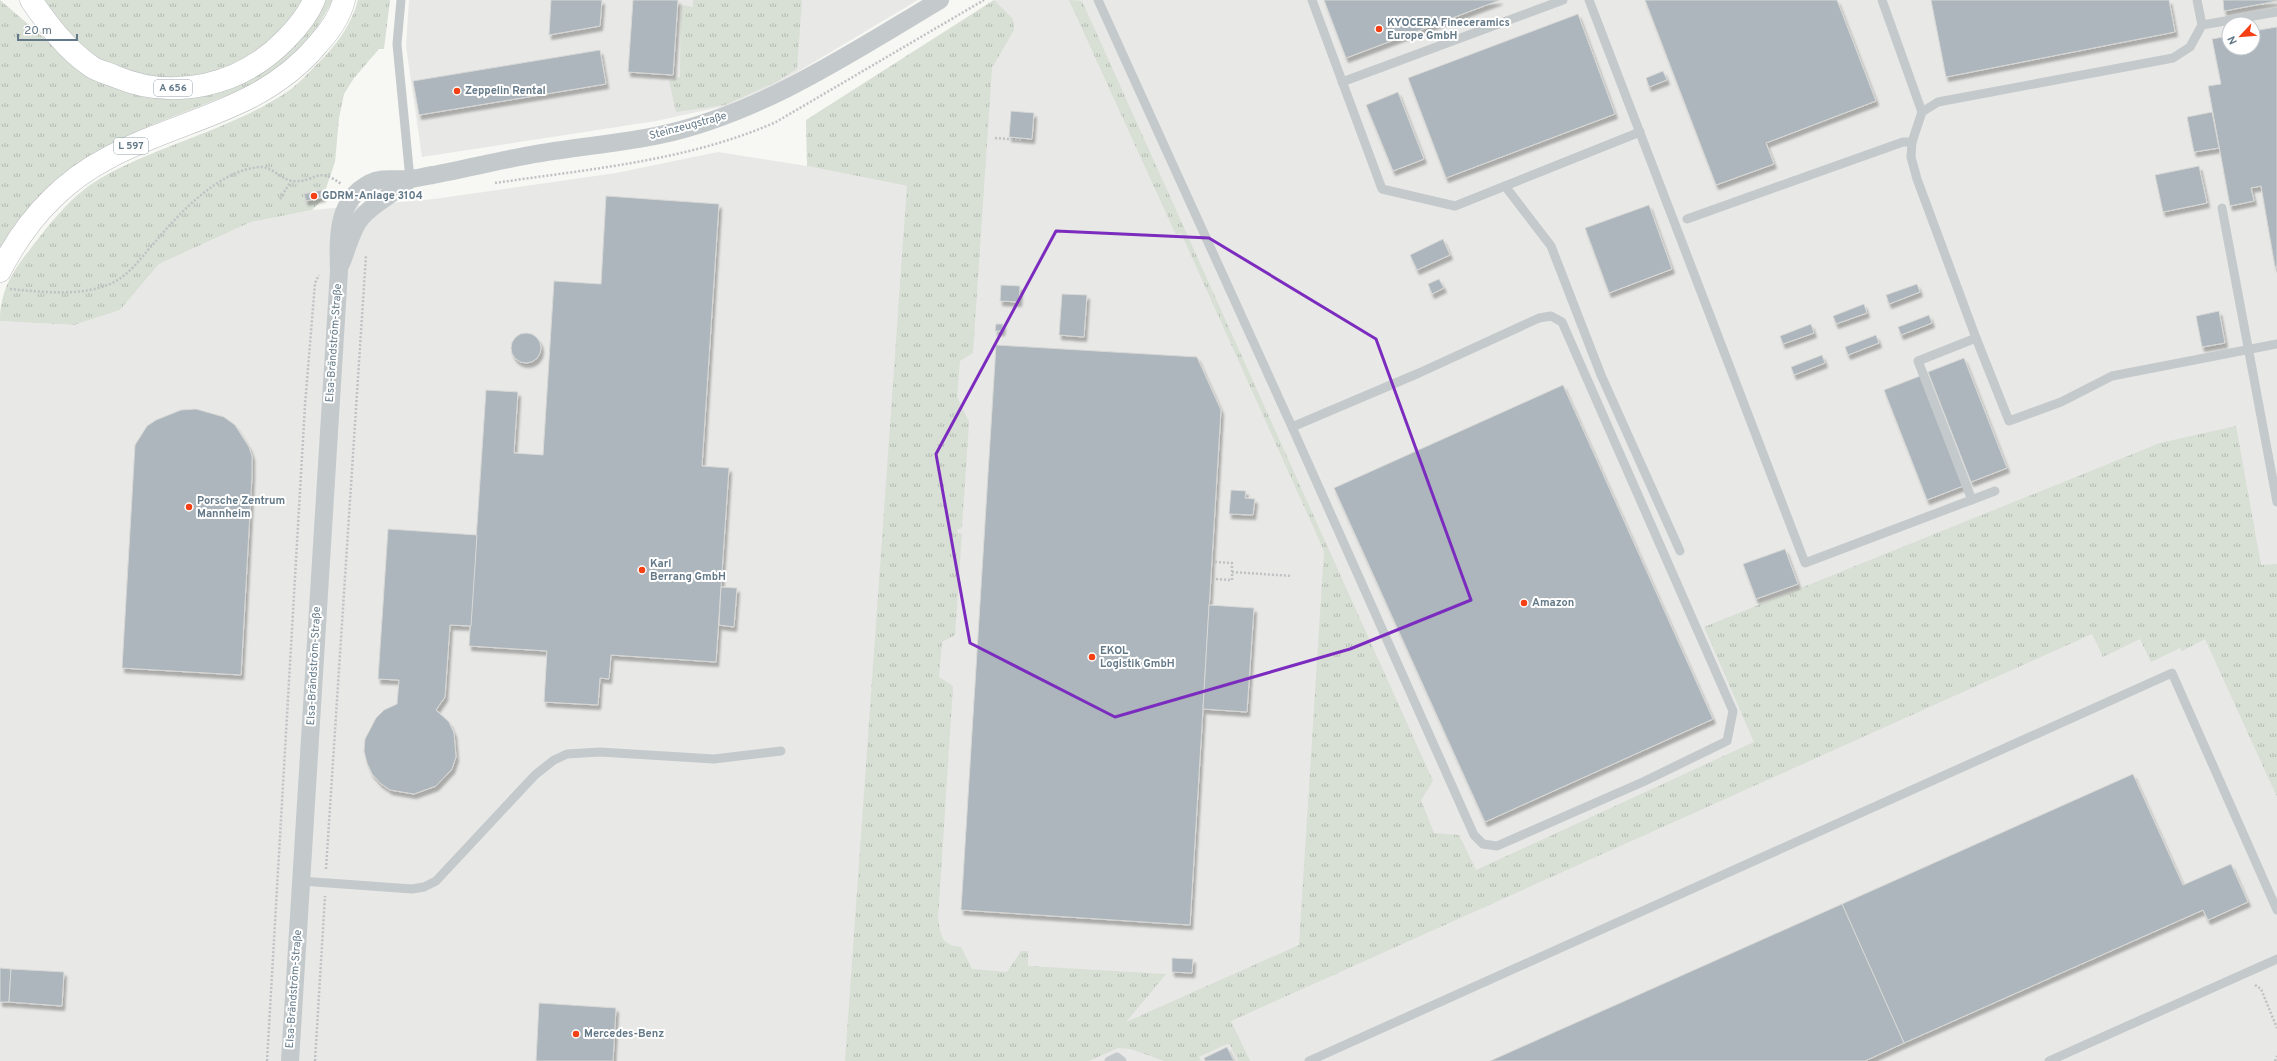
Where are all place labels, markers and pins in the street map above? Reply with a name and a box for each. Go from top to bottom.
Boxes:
place label: KYOCERA Fineceramics Europe GmbH [1387,16,1510,43]
marker: KYOCERA Fineceramics Europe GmbH [1374,24,1384,34]
place label: Zeppelin Rental [465,84,546,98]
marker: Zeppelin Rental [452,86,462,96]
place label: GDRM-Anlage 3104 [322,189,423,203]
marker: GDRM-Anlage 3104 [309,191,319,201]
place label: Porsche Zentrum Mannheim [197,494,285,521]
marker: Porsche Zentrum Mannheim [184,502,194,512]
place label: Karl Berrang GmbH [650,557,726,584]
marker: Karl Berrang GmbH [637,565,647,575]
place label: Amazon [1532,596,1574,610]
marker: Amazon [1519,598,1529,608]
place label: EKOL Logistik GmbH [1100,644,1175,671]
marker: EKOL Logistik GmbH [1087,652,1097,662]
place label: Mercedes-Benz [584,1027,664,1041]
marker: Mercedes-Benz [571,1029,581,1039]

